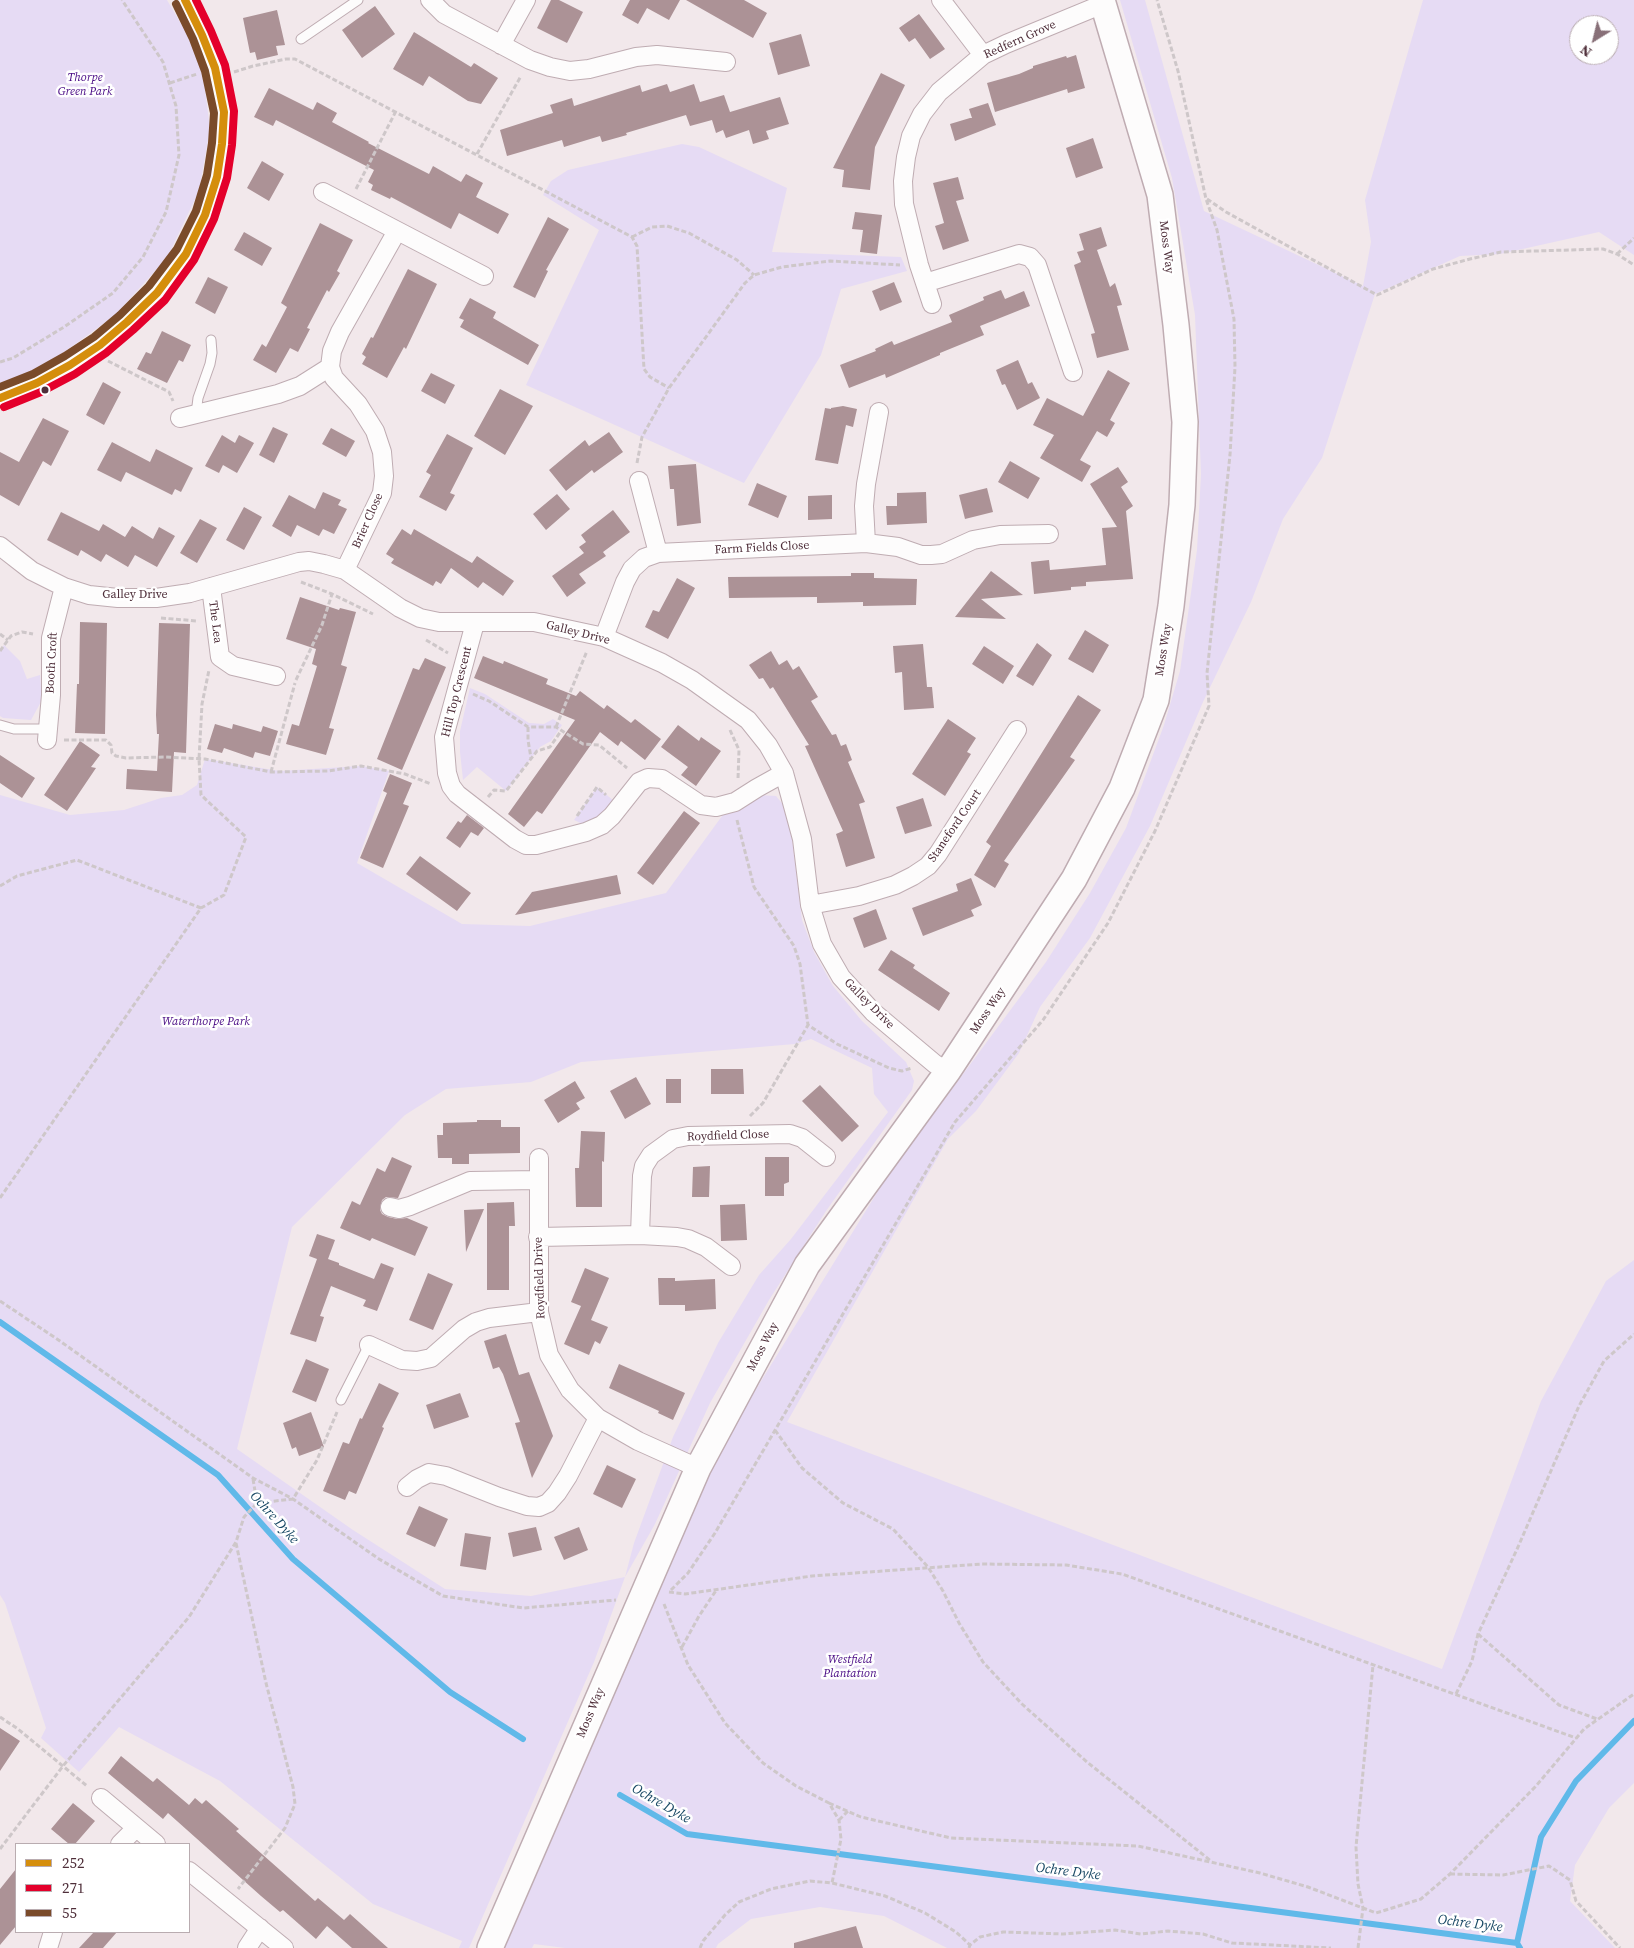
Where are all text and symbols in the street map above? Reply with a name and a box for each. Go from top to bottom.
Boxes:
north arrow [1569,15,1619,65]
street label: Redfern Grove [982,18,1058,62]
text: N [1576,40,1596,62]
park label: Thorpe Green Park [58,71,112,99]
street label: Moss Way [1156,220,1176,274]
unlabelled marker [40,385,50,395]
street label: Brier Close [349,491,387,551]
street label: Farm Fields Close [714,538,810,558]
street label: Galley Drive [102,588,168,602]
street label: The Lea [205,600,225,644]
street label: Galley Drive [545,618,611,648]
street label: Moss Way [1153,623,1175,677]
street label: Booth Croft [43,632,61,694]
street label: Hill Top Crescent [439,645,475,739]
street label: Staneford Court [925,787,985,865]
street label: Galley Drive [841,976,897,1032]
street label: Moss Way [967,985,1009,1037]
park label: Waterthorpe Park [162,1015,250,1029]
street label: Roydfield Close [687,1127,769,1145]
street label: Roydfield Drive [531,1237,549,1319]
street label: Moss Way [744,1320,782,1374]
water label: Ochre Dyke [246,1488,302,1548]
park label: Westfield Plantation [823,1653,877,1681]
street label: Moss Way [574,1686,608,1740]
water label: Ochre Dyke [629,1780,693,1828]
legend [15,1843,190,1933]
text: 252 [62,1852,85,1873]
water label: Ochre Dyke [1035,1860,1101,1884]
text: 271 [62,1877,85,1898]
text: 55 [62,1902,77,1923]
water label: Ochre Dyke [1437,1912,1503,1936]

